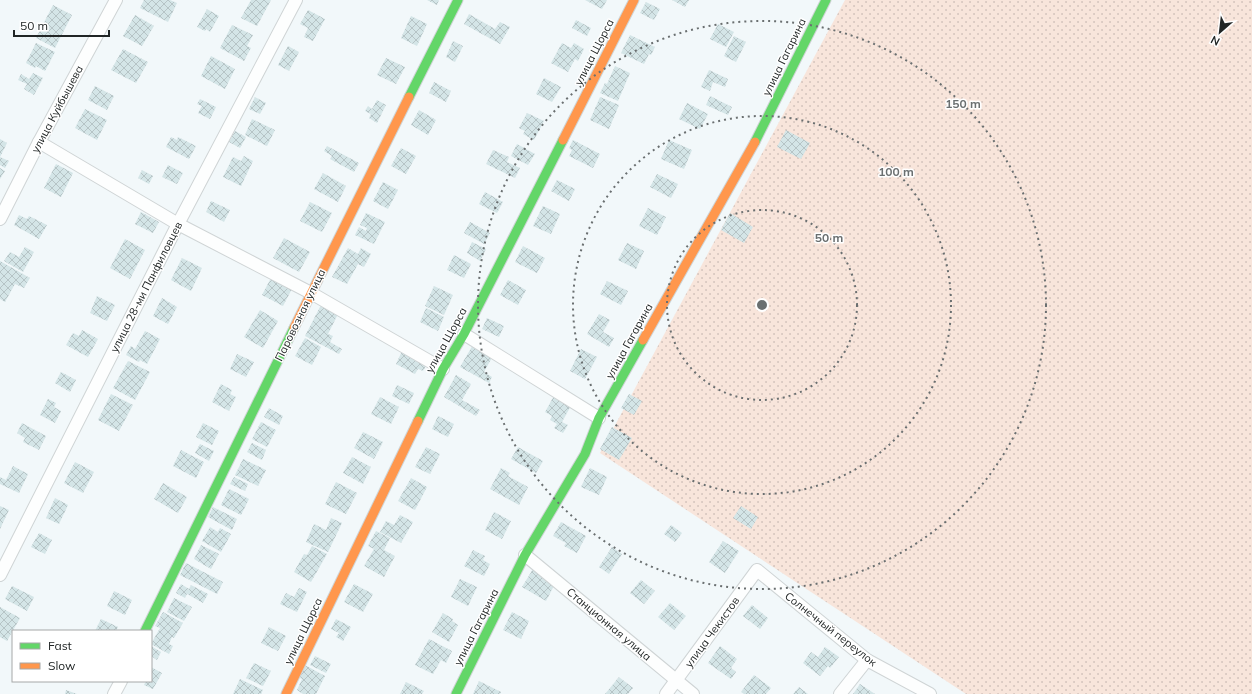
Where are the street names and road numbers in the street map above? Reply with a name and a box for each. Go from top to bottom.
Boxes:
street label: улица Щорса [571,16,617,88]
street label: улица Гагарина [759,16,809,98]
street label: улица Куйбышева [28,63,86,155]
street label: улица 28-ми Панфиловцев [107,219,185,355]
street label: Паровозная улица [272,267,328,363]
street label: улица Гагарина [602,301,656,381]
street label: улица Щорса [422,305,470,375]
street label: Станционная улица [564,584,654,664]
street label: улица Гагарина [451,586,501,668]
street label: Солнечный переулок [782,589,880,669]
street label: улица Чекистов [682,594,742,670]
street label: улица Щорса [281,595,325,667]

